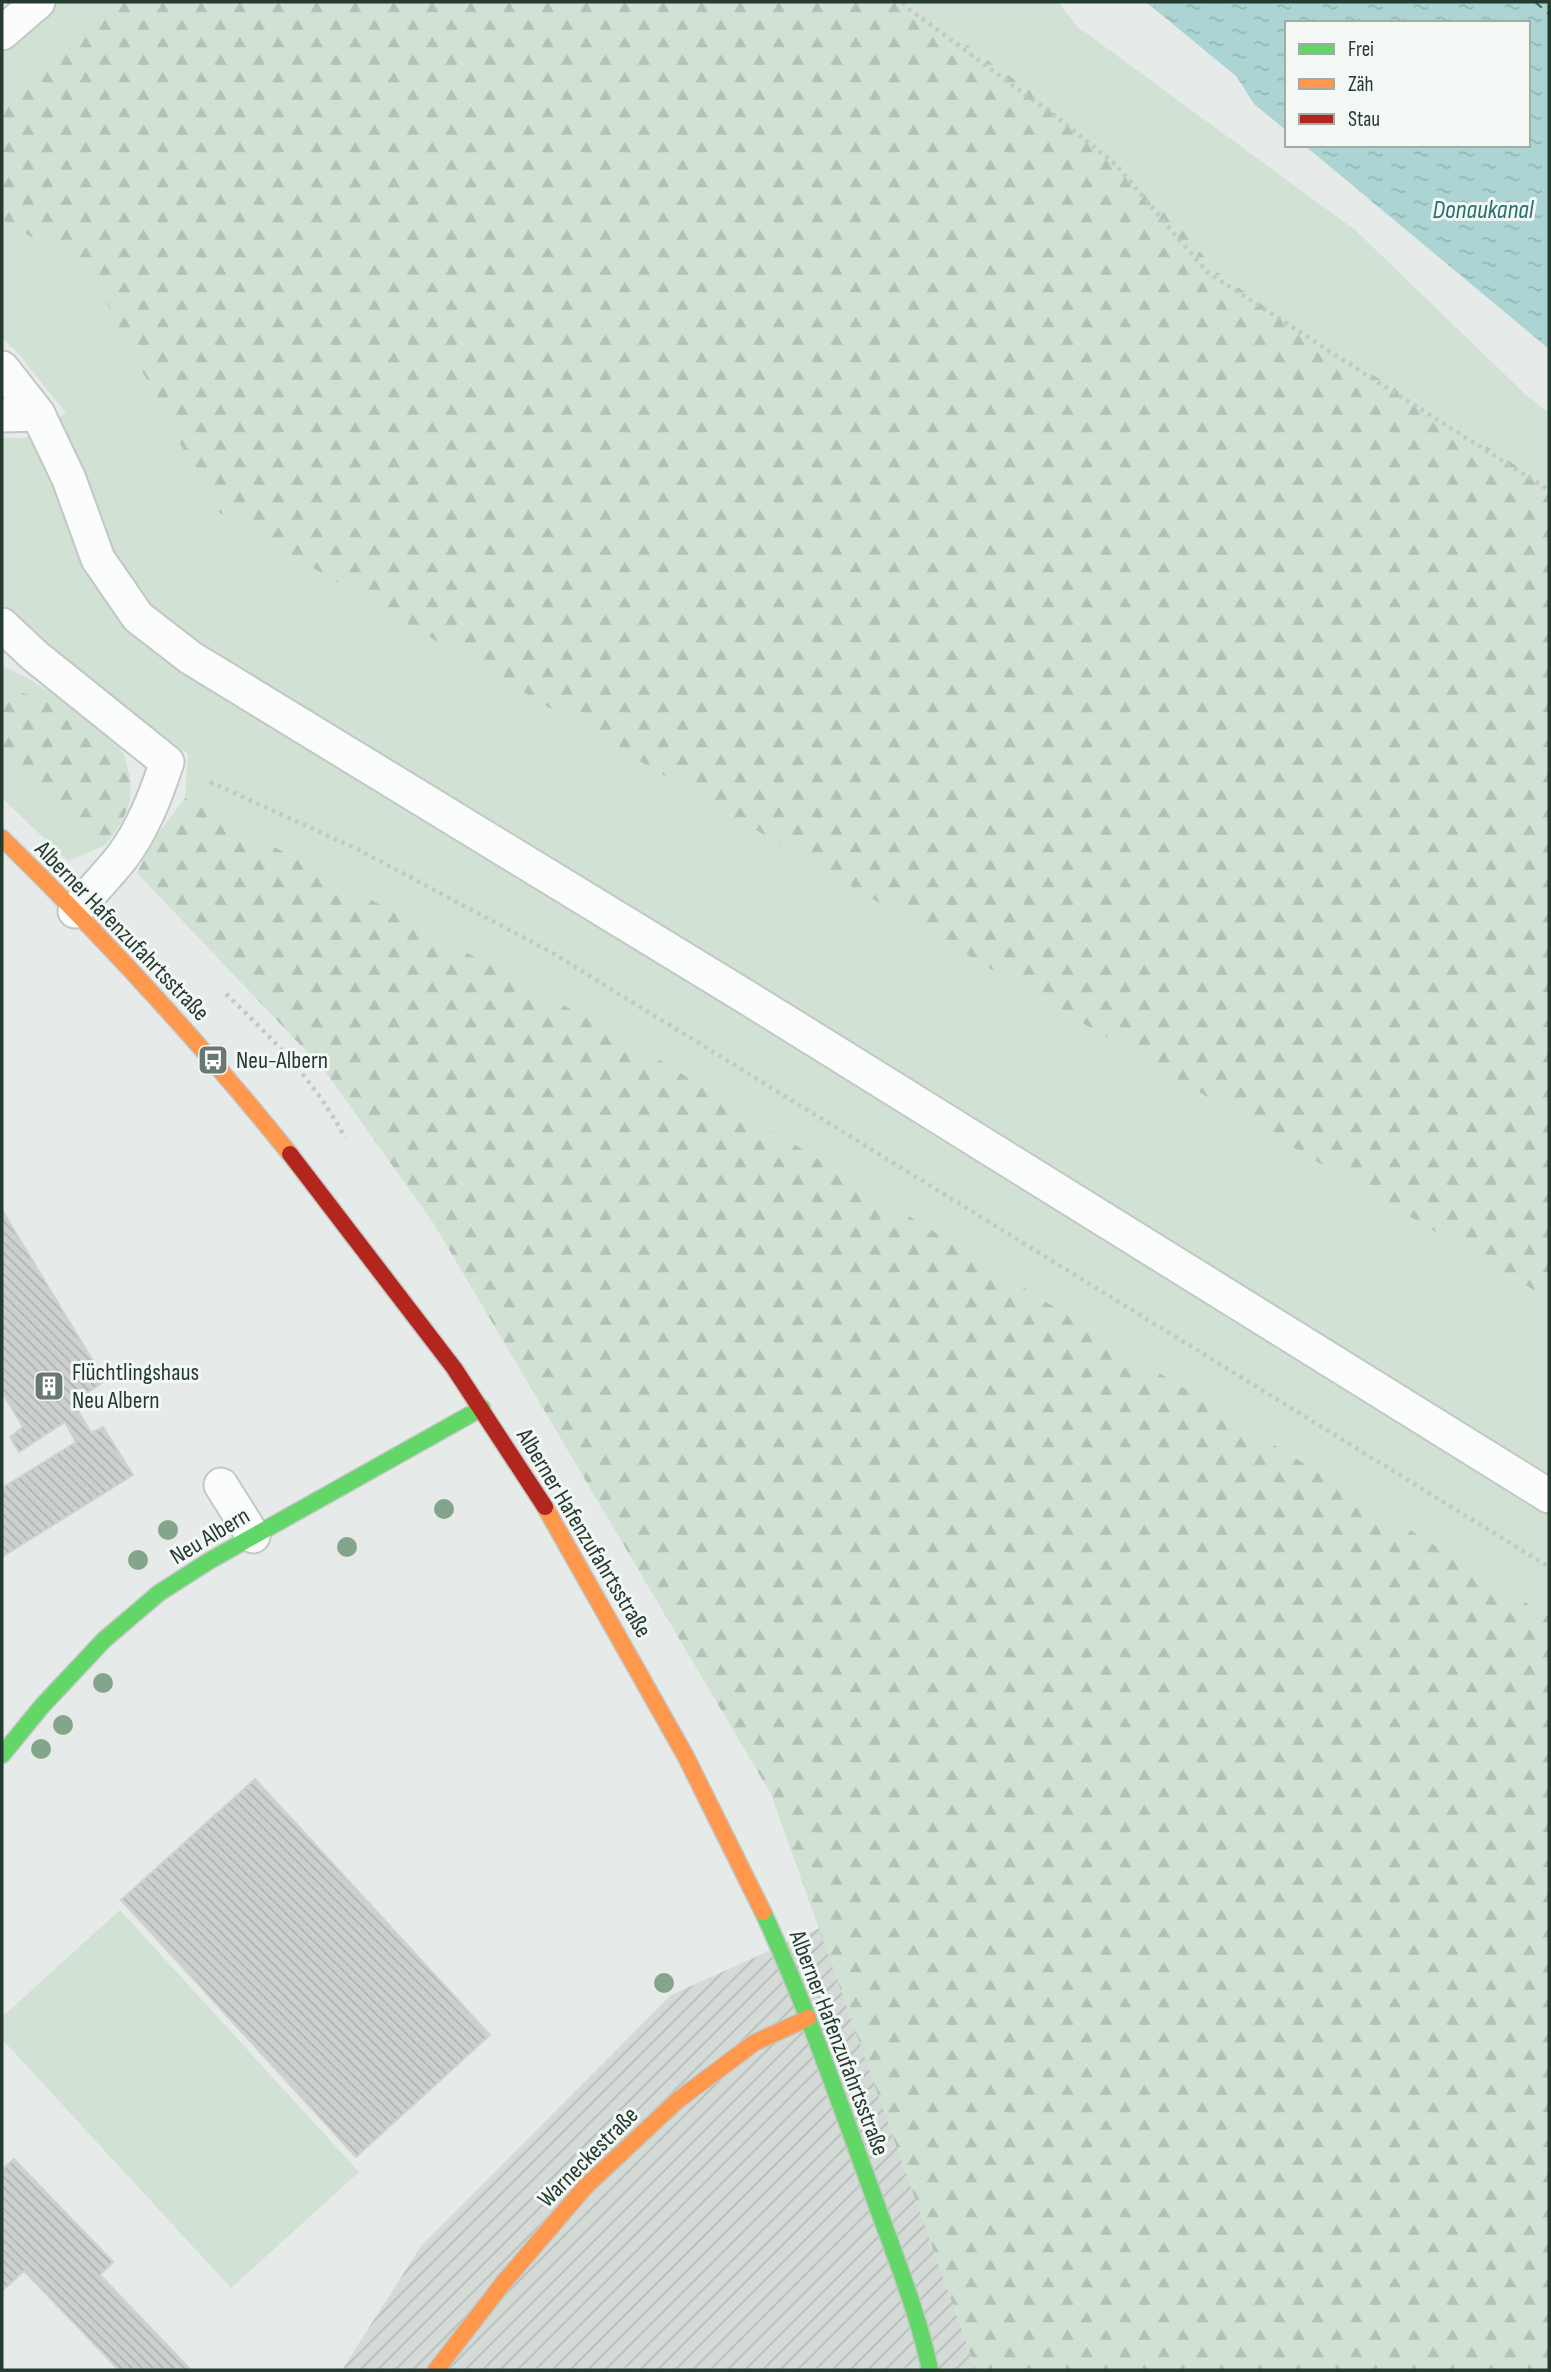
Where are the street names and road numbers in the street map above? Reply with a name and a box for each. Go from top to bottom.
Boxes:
street label: Alberner Hafenzufahrtsstraße [28,834,215,1027]
street label: Alberner Hafenzufahrtsstraße [510,1422,658,1643]
street label: Neu Albern [165,1501,255,1571]
street label: Alberner Hafenzufahrtsstraße [782,1925,895,2160]
street label: Warneckestraße [532,2101,644,2213]

